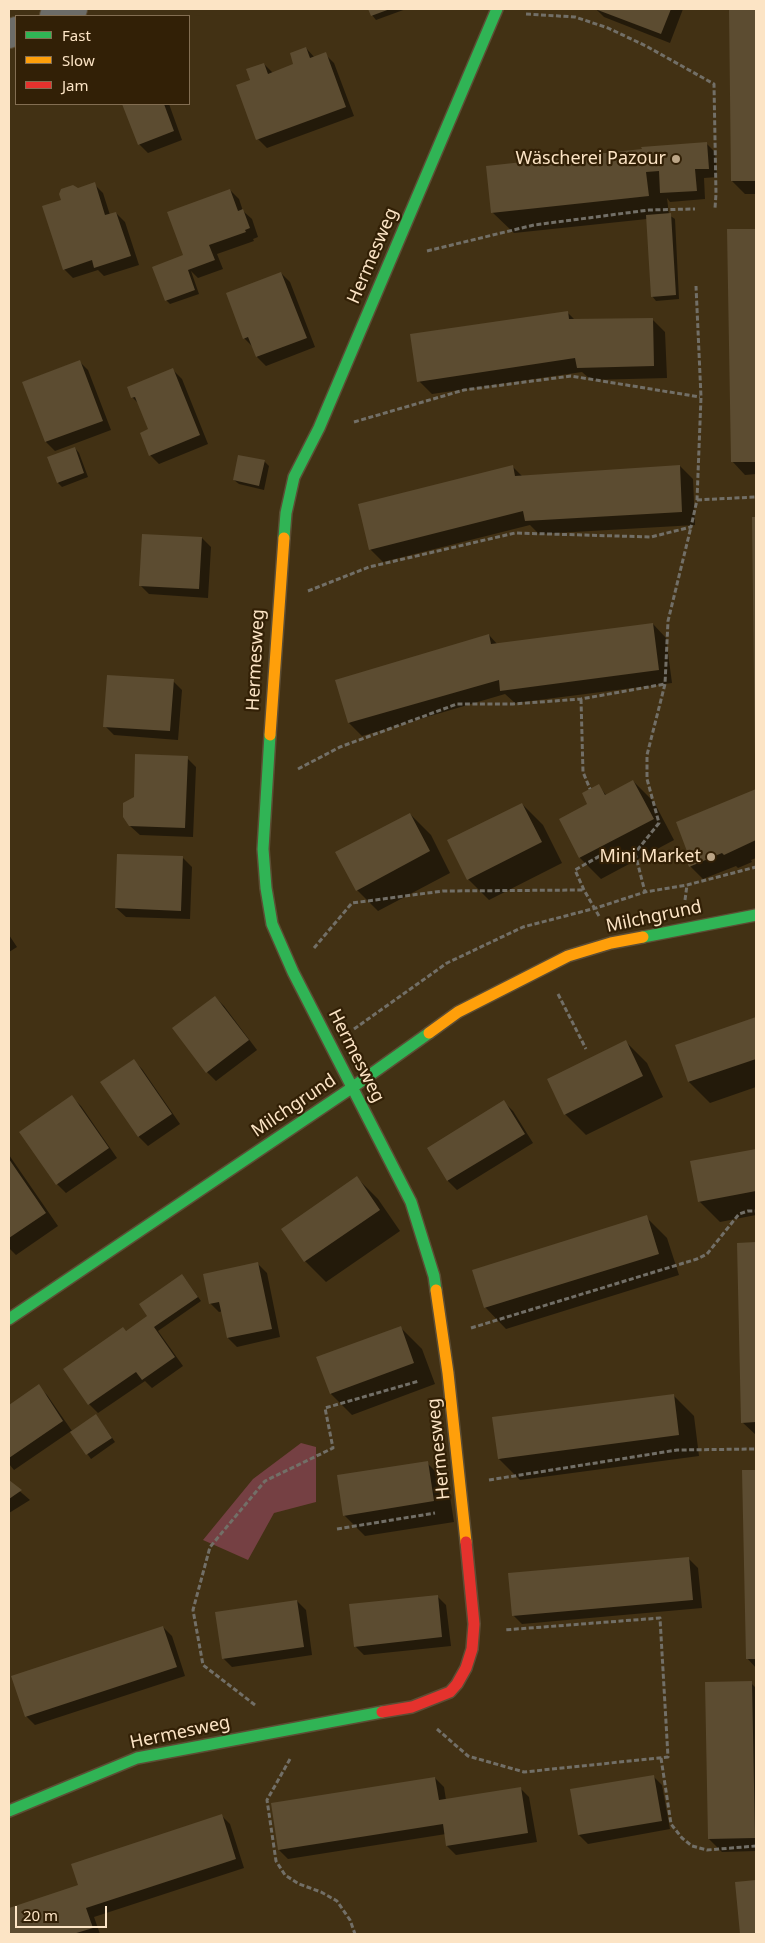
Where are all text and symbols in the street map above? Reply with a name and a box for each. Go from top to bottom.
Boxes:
legend [15,15,190,105]
text: Fast [62,25,91,45]
text: Slow [62,50,95,70]
text: Jam [62,75,89,95]
place label: Wäscherei Pazour [516,148,666,170]
marker: Wäscherei Pazour [670,153,682,165]
street label: Hermesweg [343,205,403,307]
street label: Hermesweg [243,609,269,711]
place label: Mini Market [599,846,701,868]
marker: Mini Market [705,851,717,863]
street label: Milchgrund [604,896,704,938]
street label: Hermesweg [323,1006,389,1106]
street label: Milchgrund [248,1070,340,1142]
street label: Hermesweg [423,1397,455,1501]
street label: Hermesweg [128,1712,232,1754]
scale bar [18,1896,110,1928]
text: 20 m [23,1905,58,1925]

